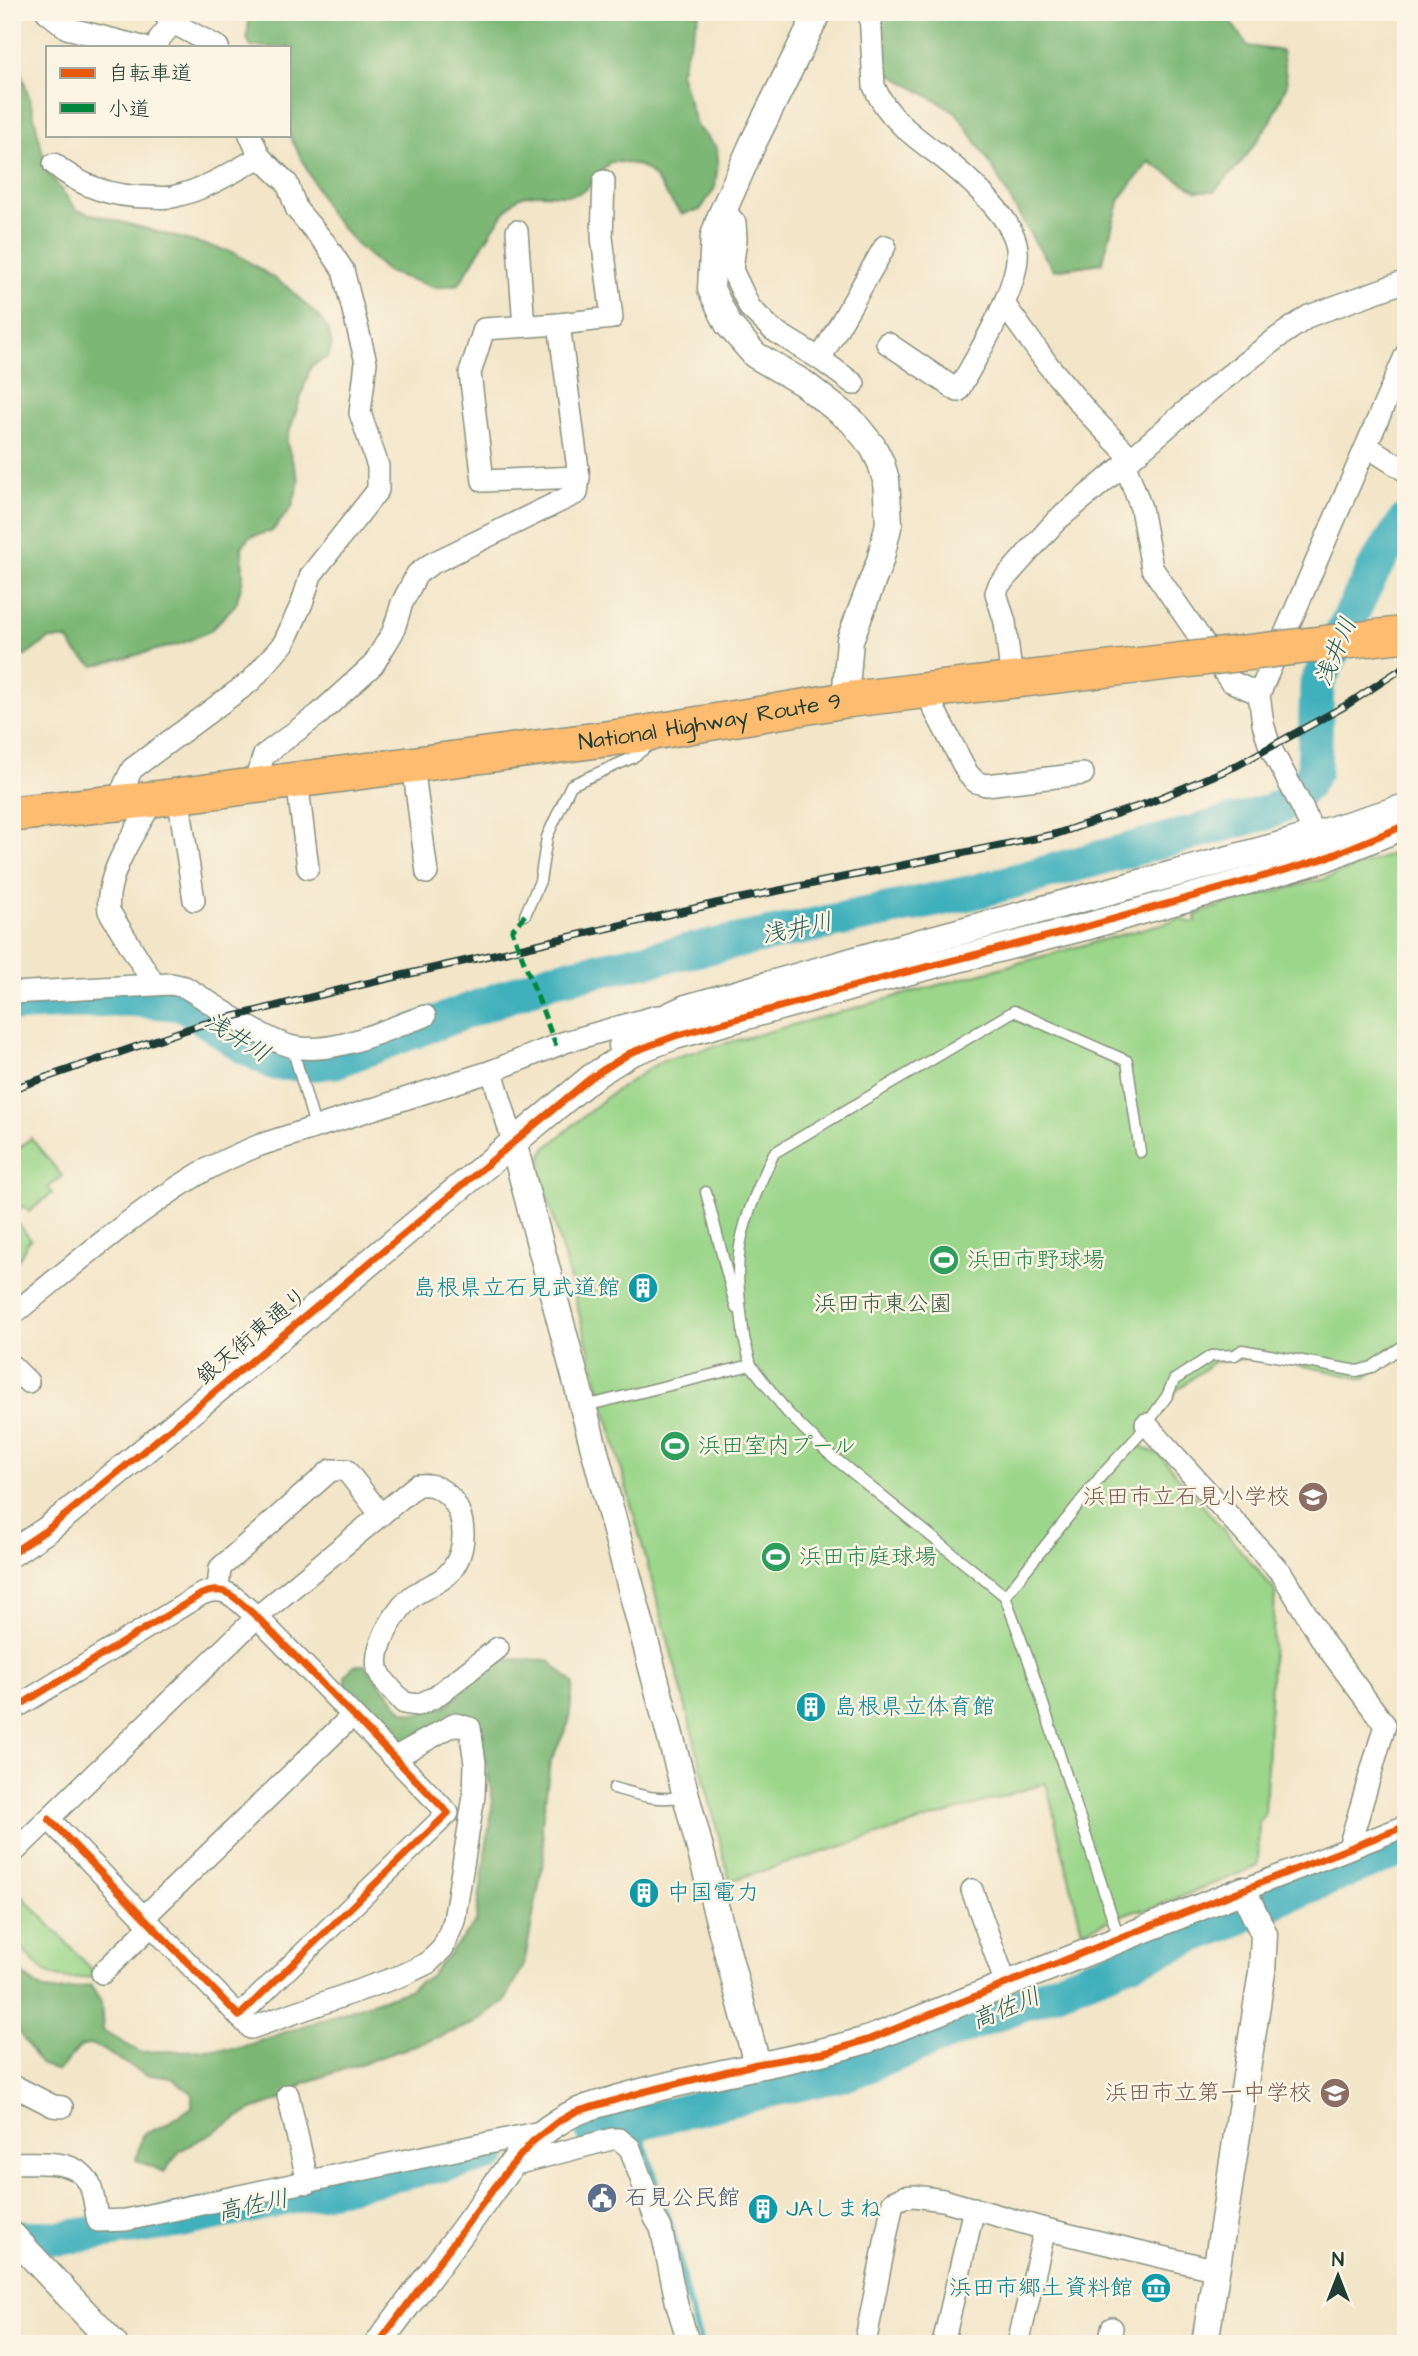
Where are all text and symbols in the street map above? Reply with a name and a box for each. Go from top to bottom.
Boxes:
legend [46,46,290,136]
text: 自転車道 [108,59,192,88]
text: 小道 [108,95,150,124]
water label: 浅井川 [1306,612,1366,692]
street label: National Highway Route 9 [576,685,844,758]
water label: 浅井川 [758,905,836,953]
water label: 浅井川 [197,1005,277,1071]
sports icon: 浜田市野球場 [927,1243,961,1277]
place label: 浜田市野球場 [967,1244,1105,1276]
building icon: 島根県立石見武道館 [626,1271,660,1305]
place label: 島根県立石見武道館 [413,1272,620,1304]
street label: 銀天街東通り [189,1279,315,1393]
park label: 浜田市東公園 [814,1288,952,1320]
sports icon: 浜田室内プール [658,1429,692,1463]
place label: 浜田室内プール [698,1430,856,1462]
school or university icon: 浜田市立石見小学校 [1296,1480,1330,1514]
place label: 浜田市立石見小学校 [1083,1481,1290,1513]
sports icon: 浜田市庭球場 [759,1540,793,1574]
place label: 浜田市庭球場 [799,1541,937,1573]
building icon: 島根県立体育館 [794,1690,828,1724]
place label: 島根県立体育館 [834,1691,995,1723]
building icon: 中国電力 [627,1876,661,1910]
place label: 中国電力 [667,1877,759,1909]
water label: 高佐川 [966,1980,1046,2038]
school or university icon: 浜田市立第一中学校 [1318,2076,1352,2110]
place label: 浜田市立第一中学校 [1105,2077,1312,2109]
public building icon: 石見公民館 [585,2181,619,2215]
water label: 高佐川 [214,2182,292,2230]
place label: 石見公民館 [625,2182,740,2214]
building icon: JAしまね [746,2192,780,2226]
place label: JAしまね [786,2193,882,2225]
north arrow [1302,2240,1372,2310]
text: N [1332,2247,1344,2274]
museum icon: 浜田市郷土資料館 [1139,2271,1173,2305]
place label: 浜田市郷土資料館 [949,2272,1133,2304]

